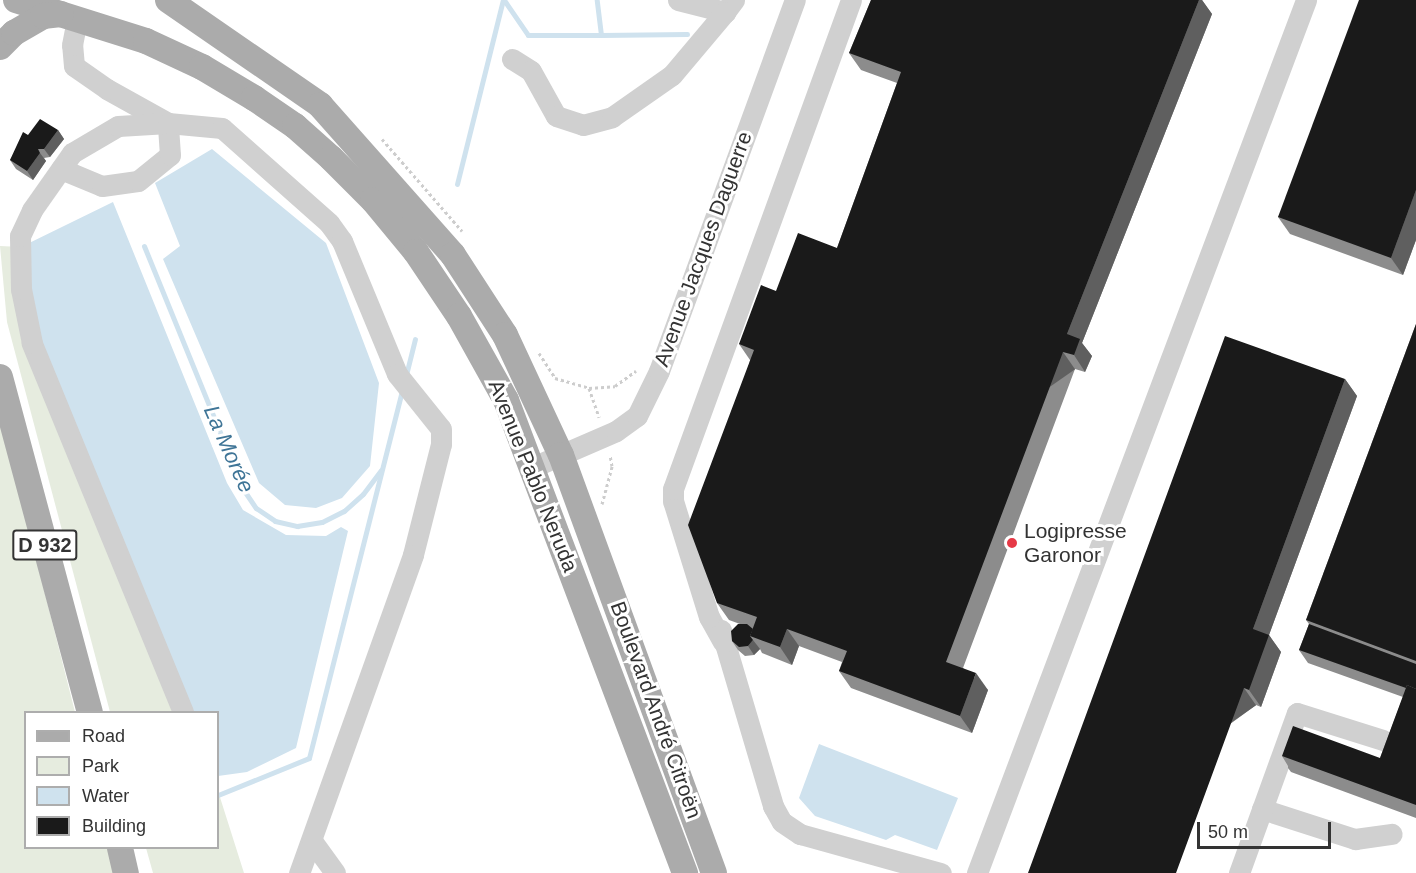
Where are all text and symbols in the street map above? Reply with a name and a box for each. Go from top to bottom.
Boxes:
street label: Avenue Jacques Daguerre [649,128,757,370]
street label: Avenue Pablo Neruda [483,376,583,576]
water label: La Morée [198,401,260,497]
place label: Logipresse Garonor [1024,518,1127,568]
road number: D 932 [12,528,78,562]
marker: Logipresse Garonor [1005,536,1019,550]
street label: Boulevard André Citroën [605,598,707,822]
legend [24,711,219,849]
text: Road [82,726,125,746]
text: Park [82,756,119,776]
text: Water [82,786,129,806]
scale bar [1200,810,1334,848]
text: Building [82,816,146,836]
text: 50 m [1208,822,1248,842]

